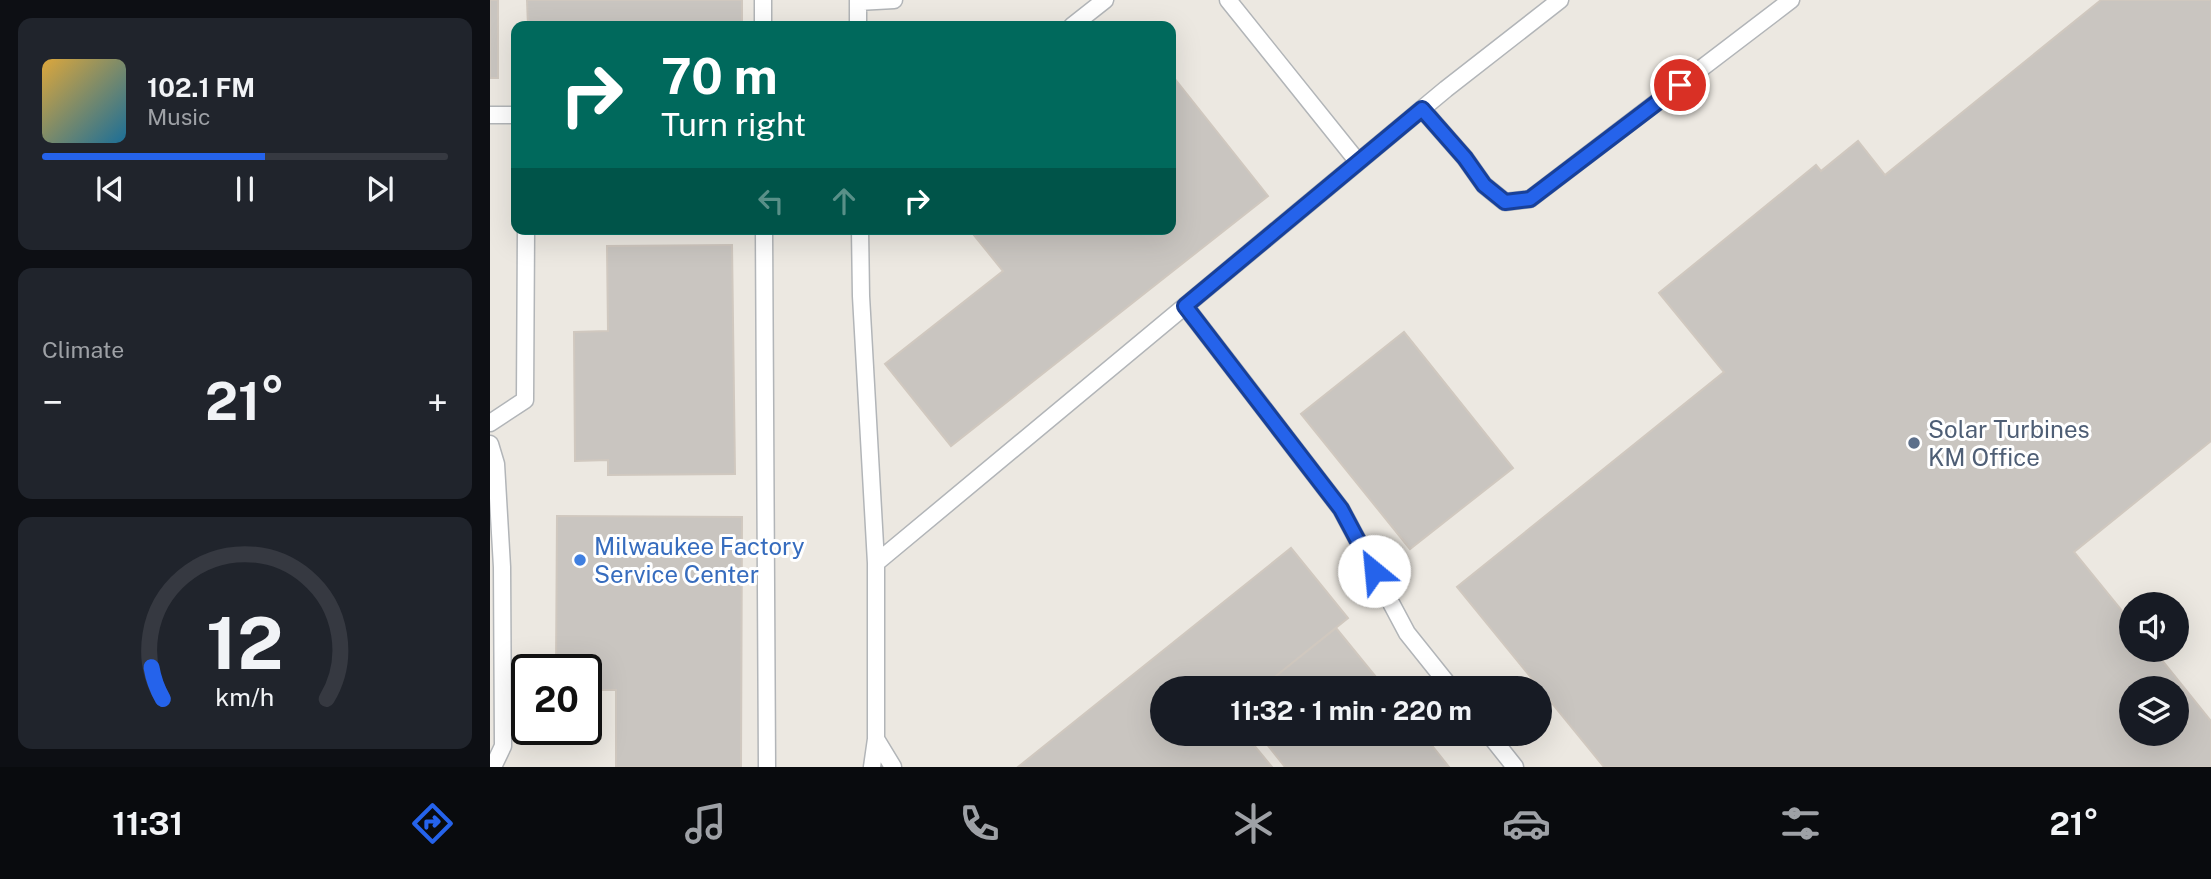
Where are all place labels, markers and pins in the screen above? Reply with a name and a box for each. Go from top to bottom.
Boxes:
pin [1650,55,1710,115]
place label: Solar Turbines KM Office [1928,415,2090,471]
marker: Solar Turbines KM Office [1906,435,1922,451]
place label: Milwaukee Factory Service Center [594,532,805,588]
marker: Milwaukee Factory Service Center [572,552,588,568]

